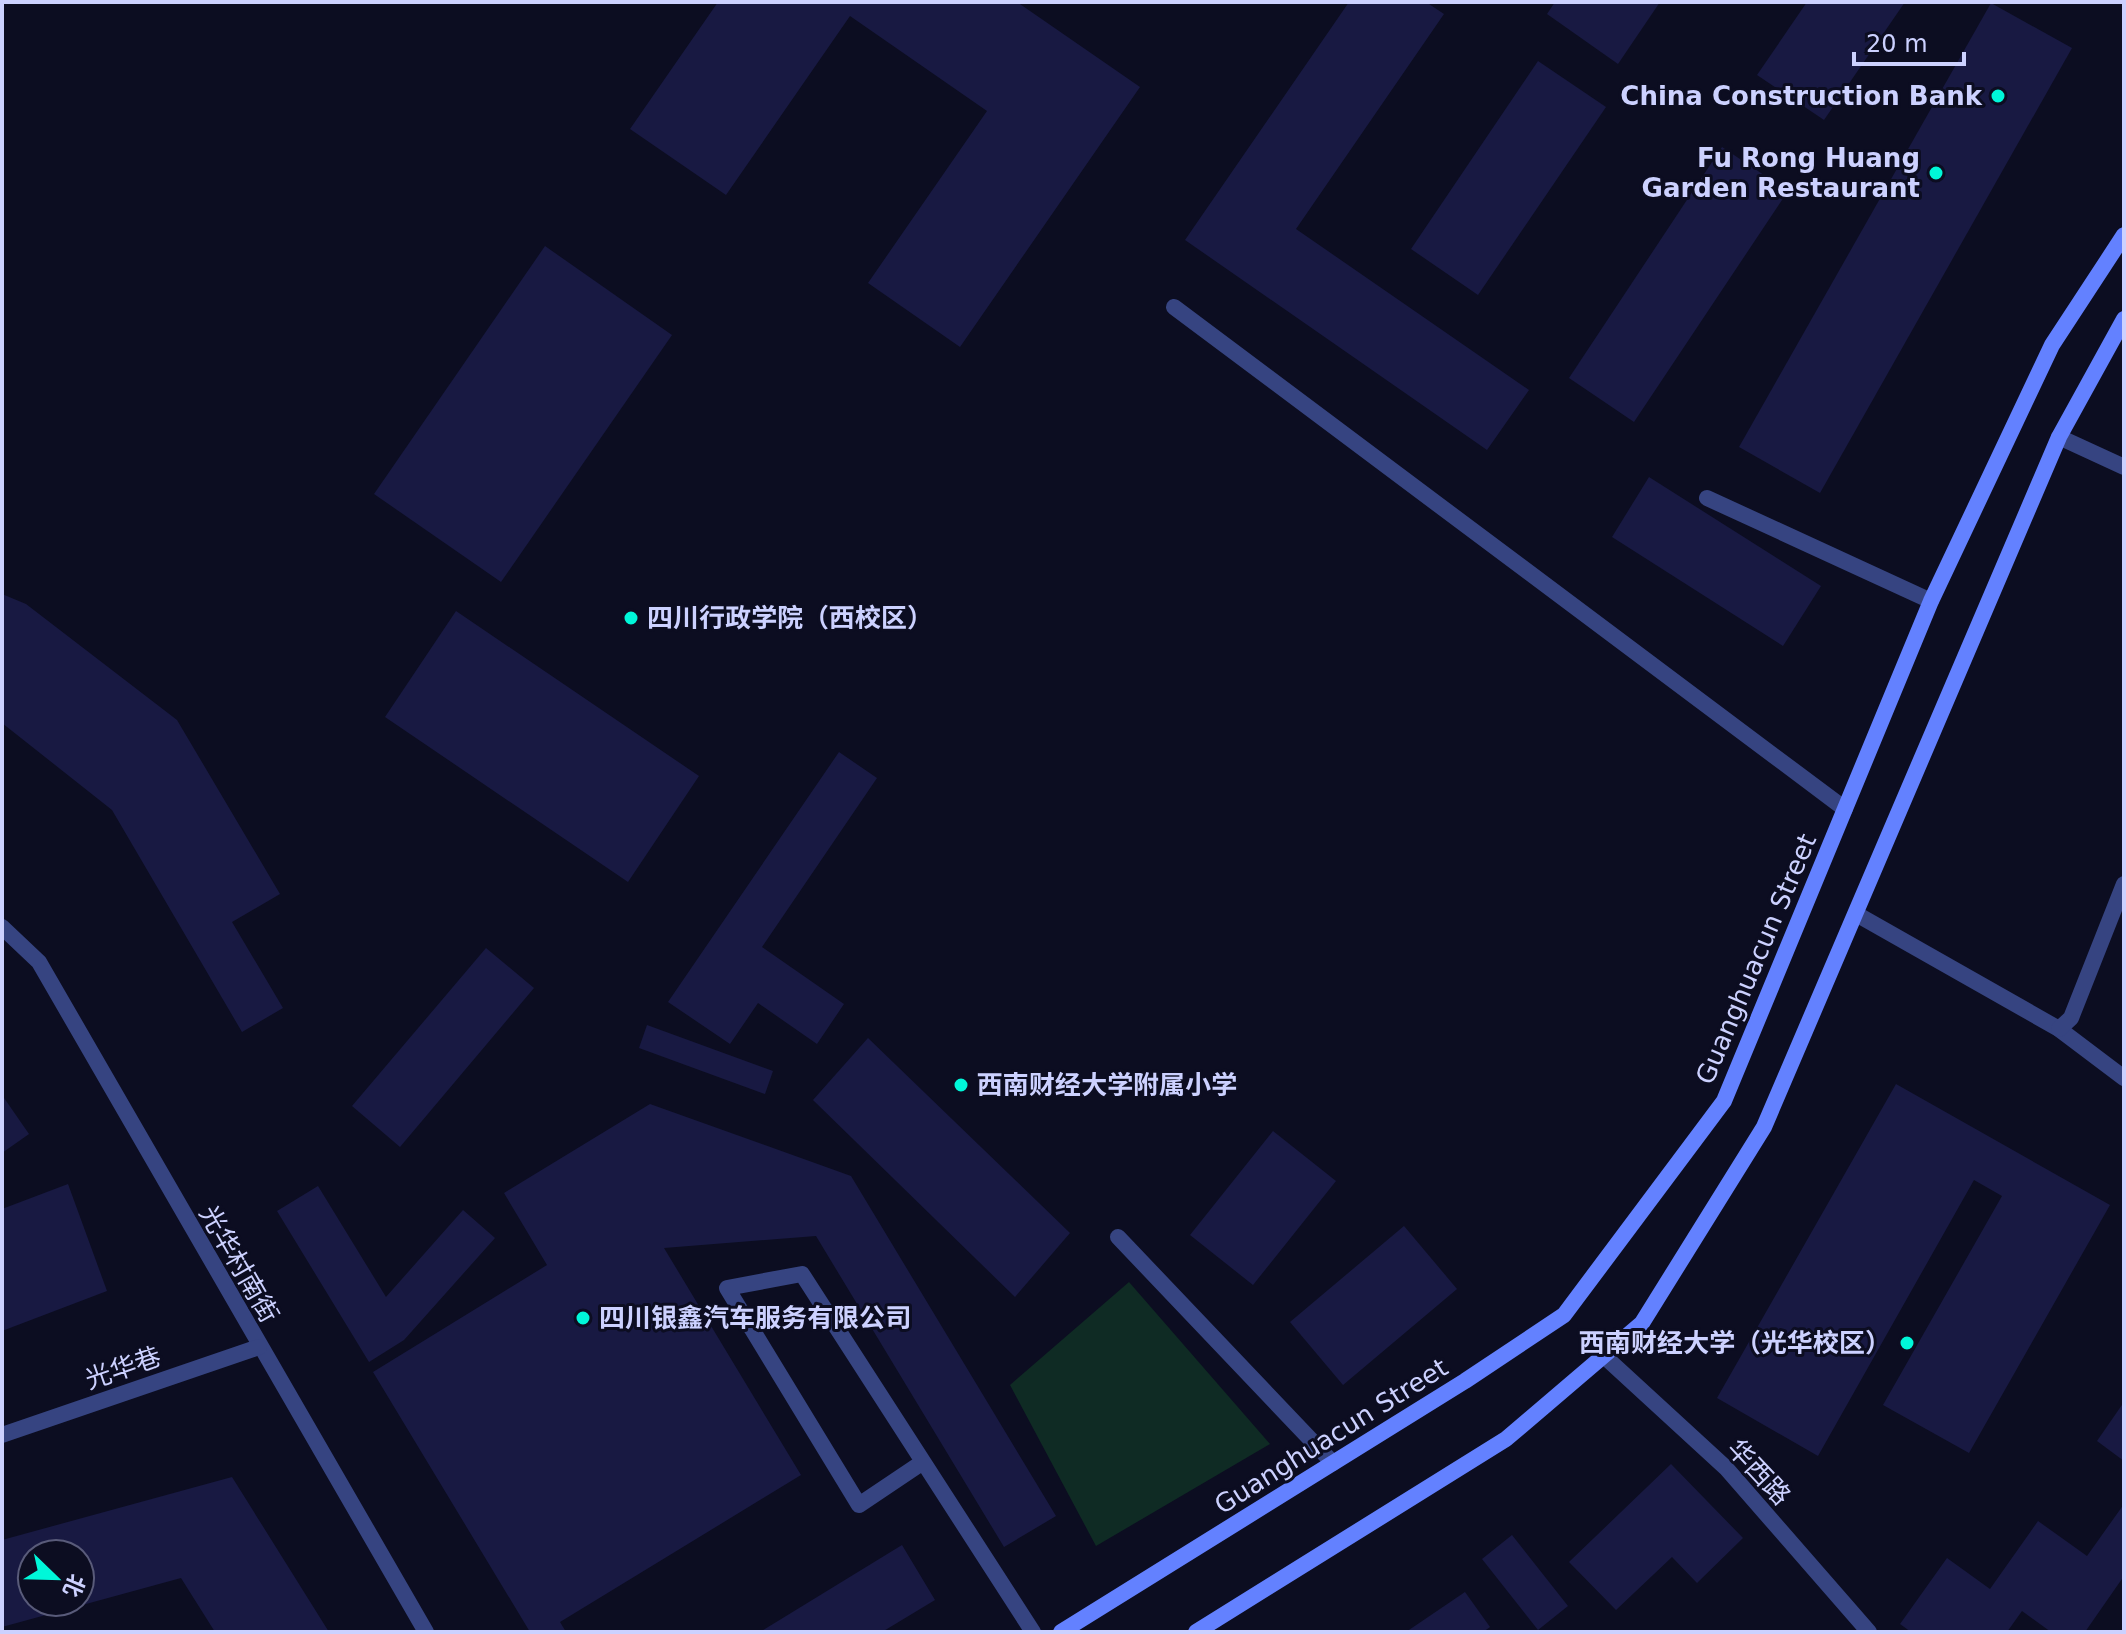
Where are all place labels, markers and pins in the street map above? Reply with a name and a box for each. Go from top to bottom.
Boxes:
place label: China Construction Bank [1620,81,1983,111]
marker: China Construction Bank [1989,87,2007,105]
place label: Fu Rong Huang Garden Restaurant [1642,143,1920,203]
marker: Fu Rong Huang Garden Restaurant [1927,164,1945,182]
place label: 四川行政学院（西校区） [647,603,933,633]
marker: 四川行政学院（西校区） [622,609,640,627]
place label: 西南财经大学附属小学 [977,1070,1237,1100]
marker: 西南财经大学附属小学 [952,1076,970,1094]
place label: 四川银鑫汽车服务有限公司 [599,1303,911,1333]
marker: 四川银鑫汽车服务有限公司 [574,1309,592,1327]
place label: 西南财经大学（光华校区） [1579,1328,1891,1358]
marker: 西南财经大学（光华校区） [1898,1334,1916,1352]

